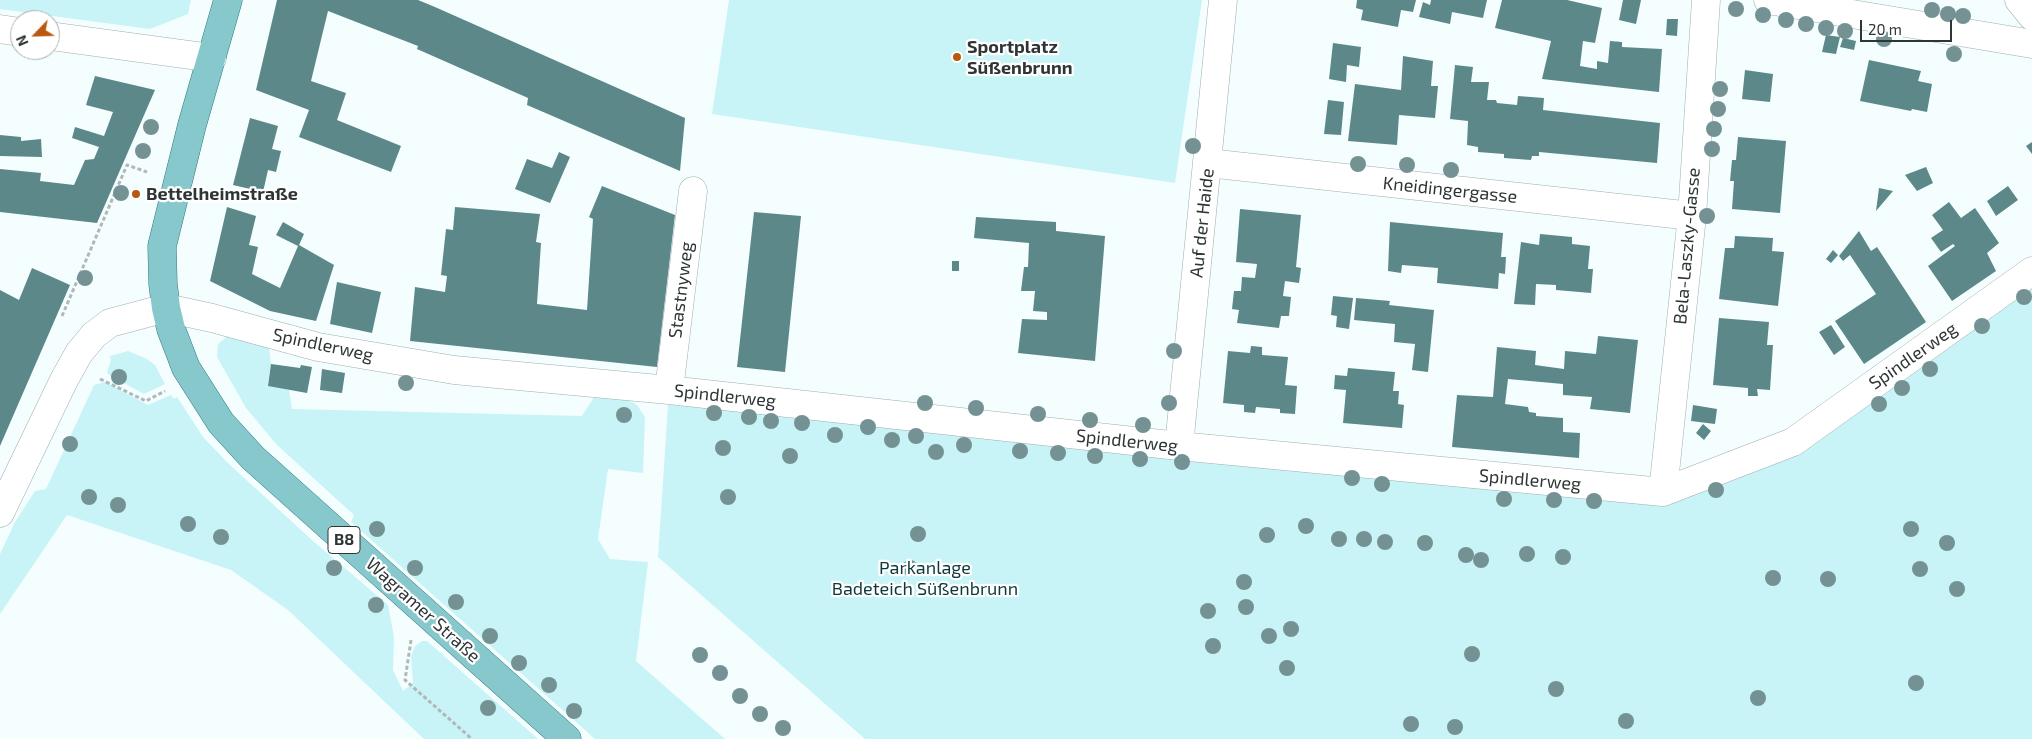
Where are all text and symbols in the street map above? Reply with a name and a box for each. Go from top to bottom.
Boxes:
north arrow [10,10,60,60]
scale bar [1862,10,1954,42]
text: 20 m [1868,20,1902,38]
text: N [12,33,32,49]
place label: Sportplatz Süßenbrunn [967,36,1073,78]
marker: Sportplatz Süßenbrunn [951,51,963,63]
street label: Auf der Haide [1186,167,1218,279]
street label: Bela-Laszky-Gasse [1669,167,1705,325]
street label: Kneidingergasse [1382,172,1518,208]
place label: Bettelheimstraße [146,183,298,205]
marker: Bettelheimstraße [130,188,142,200]
street label: Stastnyweg [664,240,698,340]
street label: Spindlerweg [1865,318,1961,394]
street label: Spindlerweg [271,324,375,366]
street label: Spindlerweg [673,380,777,412]
street label: Spindlerweg [1075,425,1179,457]
street label: Spindlerweg [1478,465,1582,495]
road number: B8 [328,526,360,554]
street label: Wagramer Straße [361,553,485,667]
park label: Parkanlage Badeteich Süßenbrunn [832,557,1018,600]

